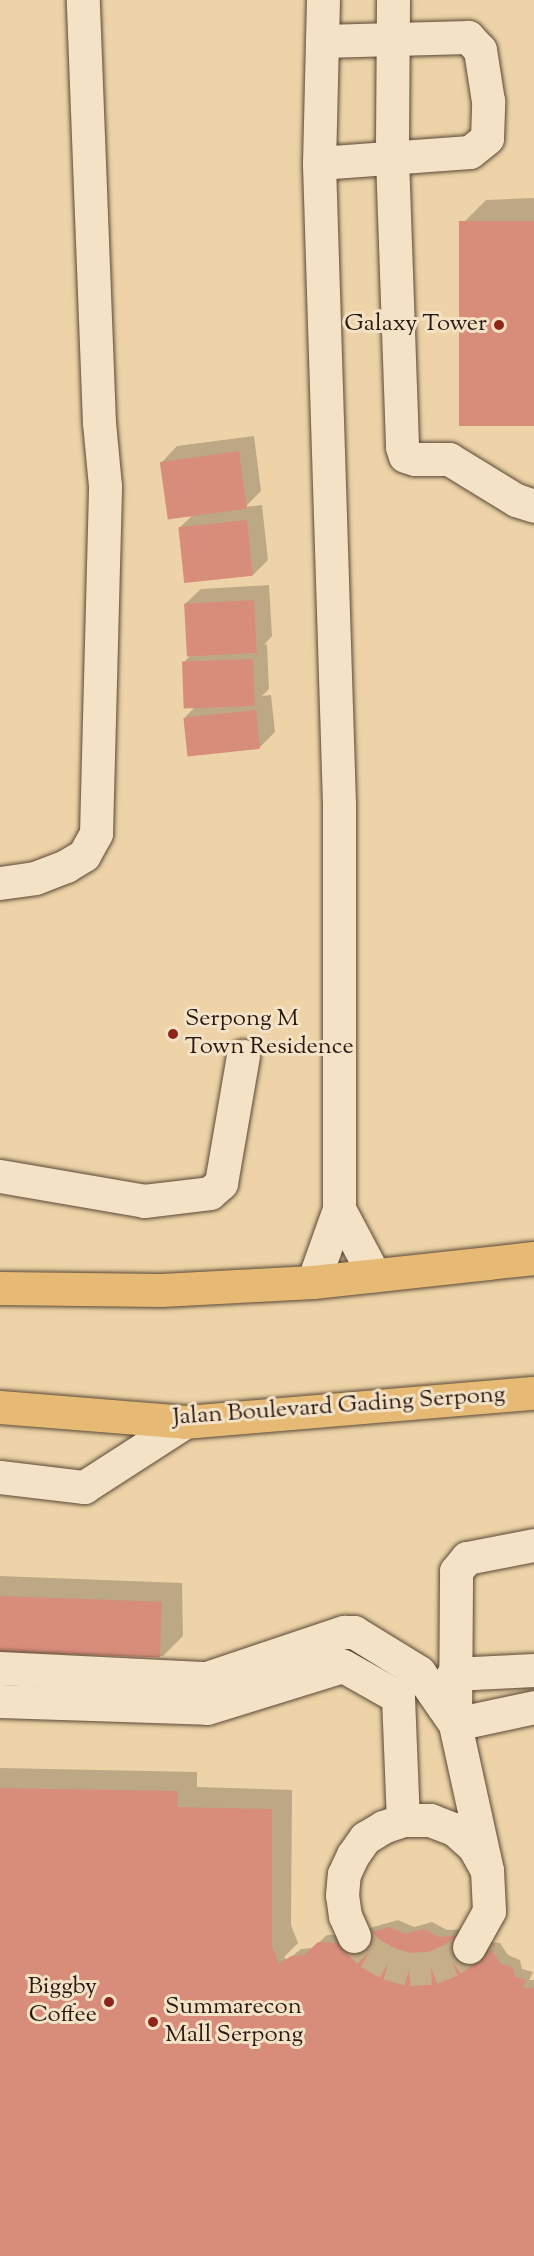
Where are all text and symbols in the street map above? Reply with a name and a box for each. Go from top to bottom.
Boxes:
place label: Galaxy Tower [344,311,487,339]
marker: Galaxy Tower [492,318,506,332]
place label: Serpong M Town Residence [185,1006,354,1062]
marker: Serpong M Town Residence [166,1027,180,1041]
street label: Jalan Boulevard Gading Serpong [172,1381,506,1433]
place label: Biggby Coffee [28,1974,97,2030]
place label: Summarecon Mall Serpong [165,1994,303,2050]
marker: Biggby Coffee [102,1995,116,2009]
marker: Summarecon Mall Serpong [146,2015,160,2029]

